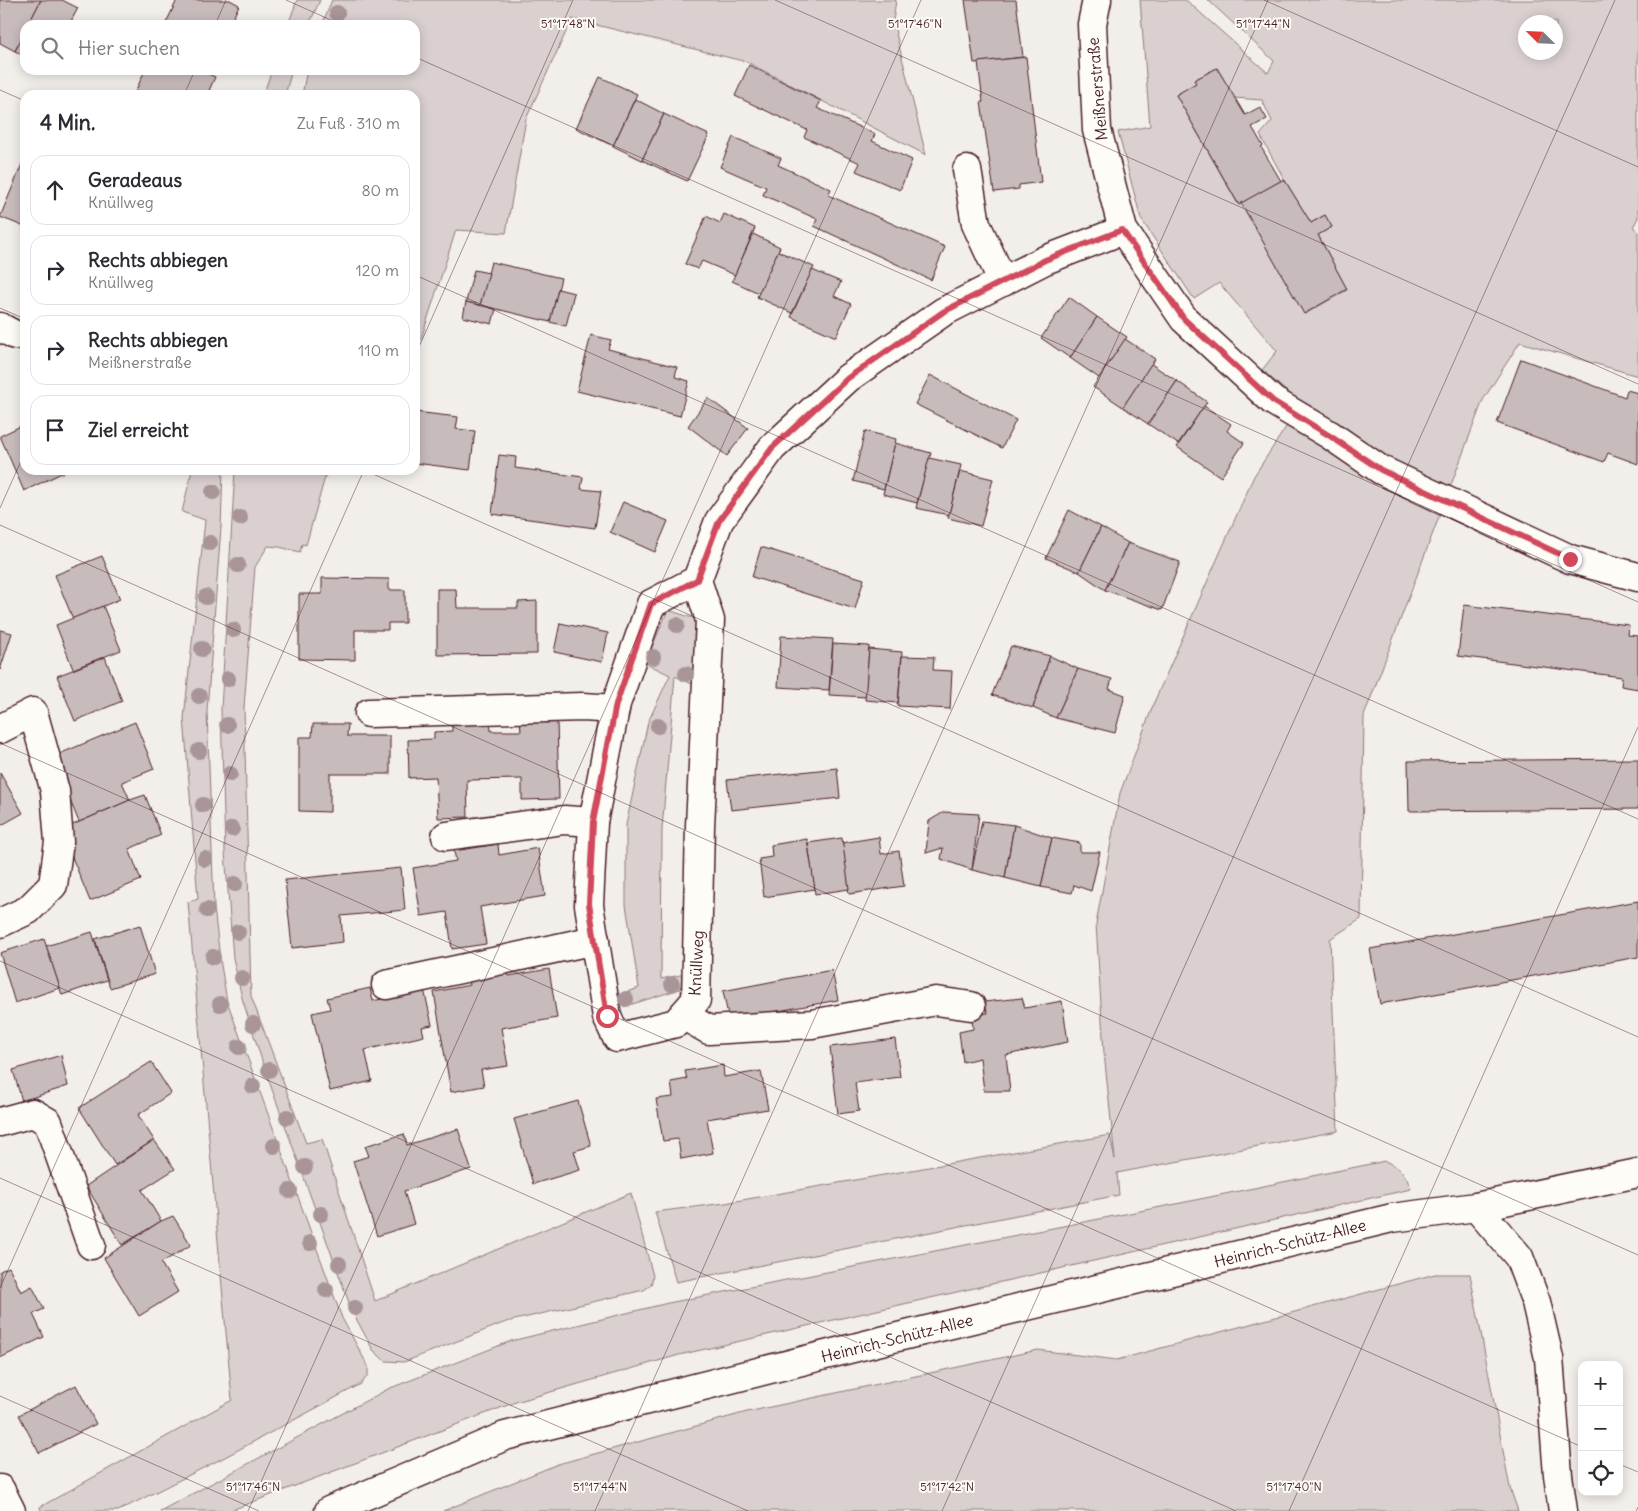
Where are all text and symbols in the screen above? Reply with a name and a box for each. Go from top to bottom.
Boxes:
north arrow [1518,15,1563,60]
text: 51°17'48"N [541,16,595,31]
text: 51°17'46"N [888,16,942,31]
text: 51°17'44"N [1236,16,1290,31]
search box [20,20,420,75]
icon: search [38,34,66,62]
text: Hier suchen [78,36,180,60]
street label: Meißnerstraße [1083,36,1111,142]
text: 4 Min. [40,109,95,136]
text: Zu Fuß · 310 m [297,113,400,133]
text: Geradeaus [88,168,182,192]
icon: ahead [41,176,69,204]
text: 80 m [361,180,399,200]
text: Knüllweg [88,192,154,212]
text: Rechts abbiegen [88,248,228,272]
icon: right [41,256,69,284]
text: 120 m [356,260,399,280]
text: Knüllweg [88,272,154,292]
text: Rechts abbiegen [88,328,228,352]
icon: right [41,336,69,364]
text: 110 m [358,340,399,360]
text: Meißnerstraße [88,352,192,372]
icon: arrive [41,416,69,444]
text: Ziel erreicht [88,418,189,442]
route end [1559,548,1582,571]
street label: Knüllweg [684,930,708,996]
route start [596,1005,619,1028]
street label: Heinrich-Schütz-Allee [1212,1214,1368,1272]
street label: Heinrich-Schütz-Allee [819,1309,975,1367]
map controls [1578,1361,1623,1496]
button: + [1578,1361,1623,1406]
button: − [1578,1406,1623,1451]
button: locate [1578,1451,1623,1496]
text: 51°17'46"N [226,1479,280,1494]
text: 51°17'44"N [573,1479,627,1494]
text: 51°17'42"N [920,1479,974,1494]
text: 51°17'40"N [1266,1479,1322,1494]

